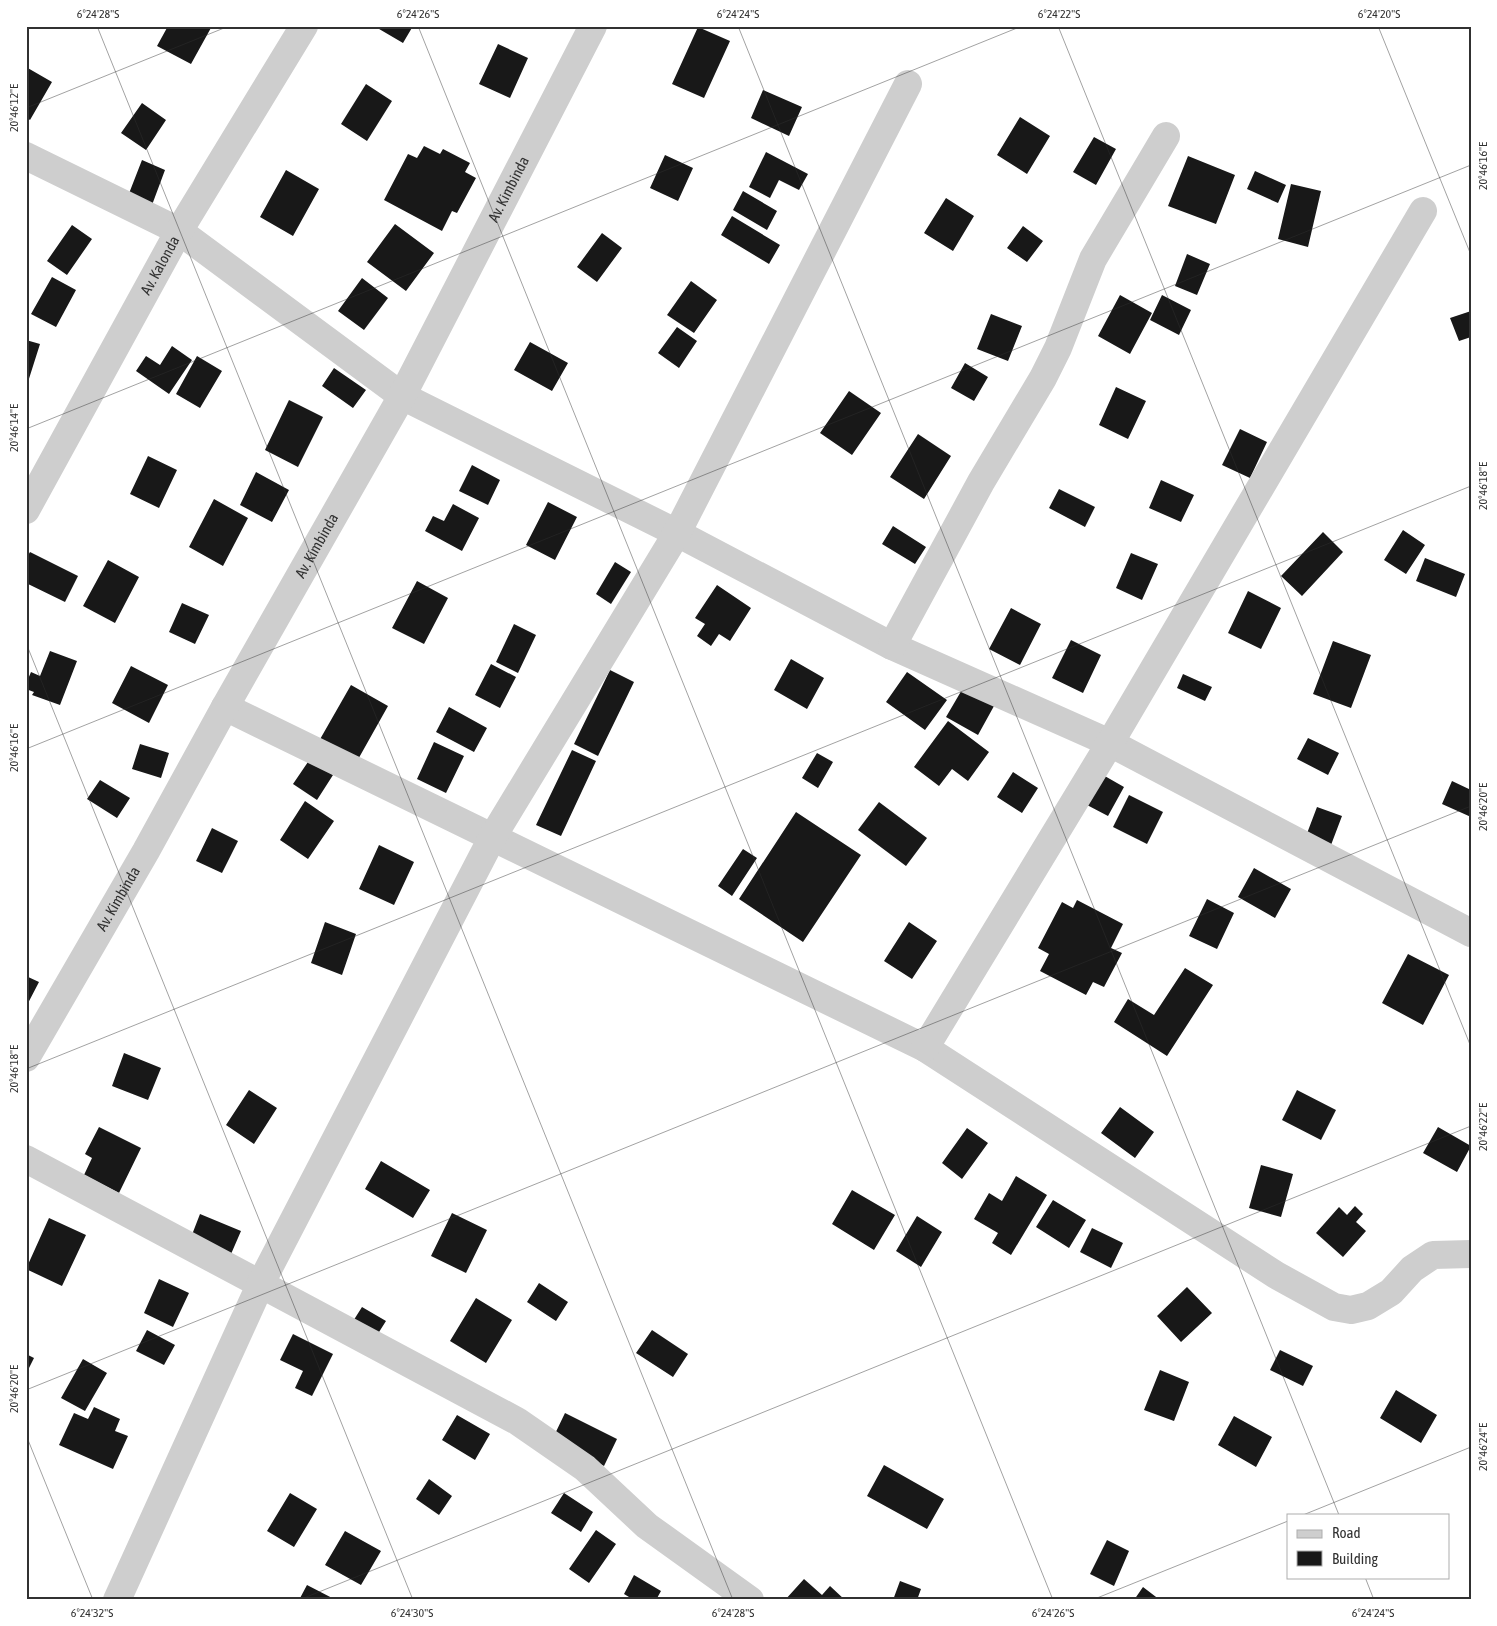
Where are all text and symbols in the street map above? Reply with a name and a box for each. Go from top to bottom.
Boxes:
text: 6°24'28"S [77,7,119,21]
text: 6°24'26"S [397,7,439,21]
text: 6°24'24"S [717,7,759,21]
text: 6°24'22"S [1038,7,1080,21]
text: 6°24'20"S [1358,7,1400,21]
text: 20°46'12"E [7,84,21,132]
text: 20°46'16"E [1476,142,1490,190]
street label: Av. Kimbinda [484,153,532,225]
street label: Av. Kalonda [137,233,183,297]
text: 20°46'14"E [7,404,21,452]
text: 20°46'18"E [1476,462,1490,510]
street label: Av. Kimbinda [291,510,341,581]
text: 20°46'16"E [7,724,21,772]
text: 20°46'20"E [1476,783,1490,831]
street label: Av. Kimbinda [93,863,143,934]
text: 20°46'18"E [7,1045,21,1093]
text: 20°46'22"E [1476,1103,1490,1151]
text: 20°46'20"E [7,1365,21,1413]
text: 20°46'24"E [1476,1423,1490,1471]
legend [1287,1514,1450,1578]
text: Road [1332,1524,1361,1541]
text: Building [1332,1550,1378,1567]
text: 6°24'32"S [71,1606,113,1620]
text: 6°24'30"S [391,1606,433,1620]
text: 6°24'28"S [712,1606,754,1620]
text: 6°24'26"S [1032,1606,1074,1620]
text: 6°24'24"S [1352,1606,1394,1620]

